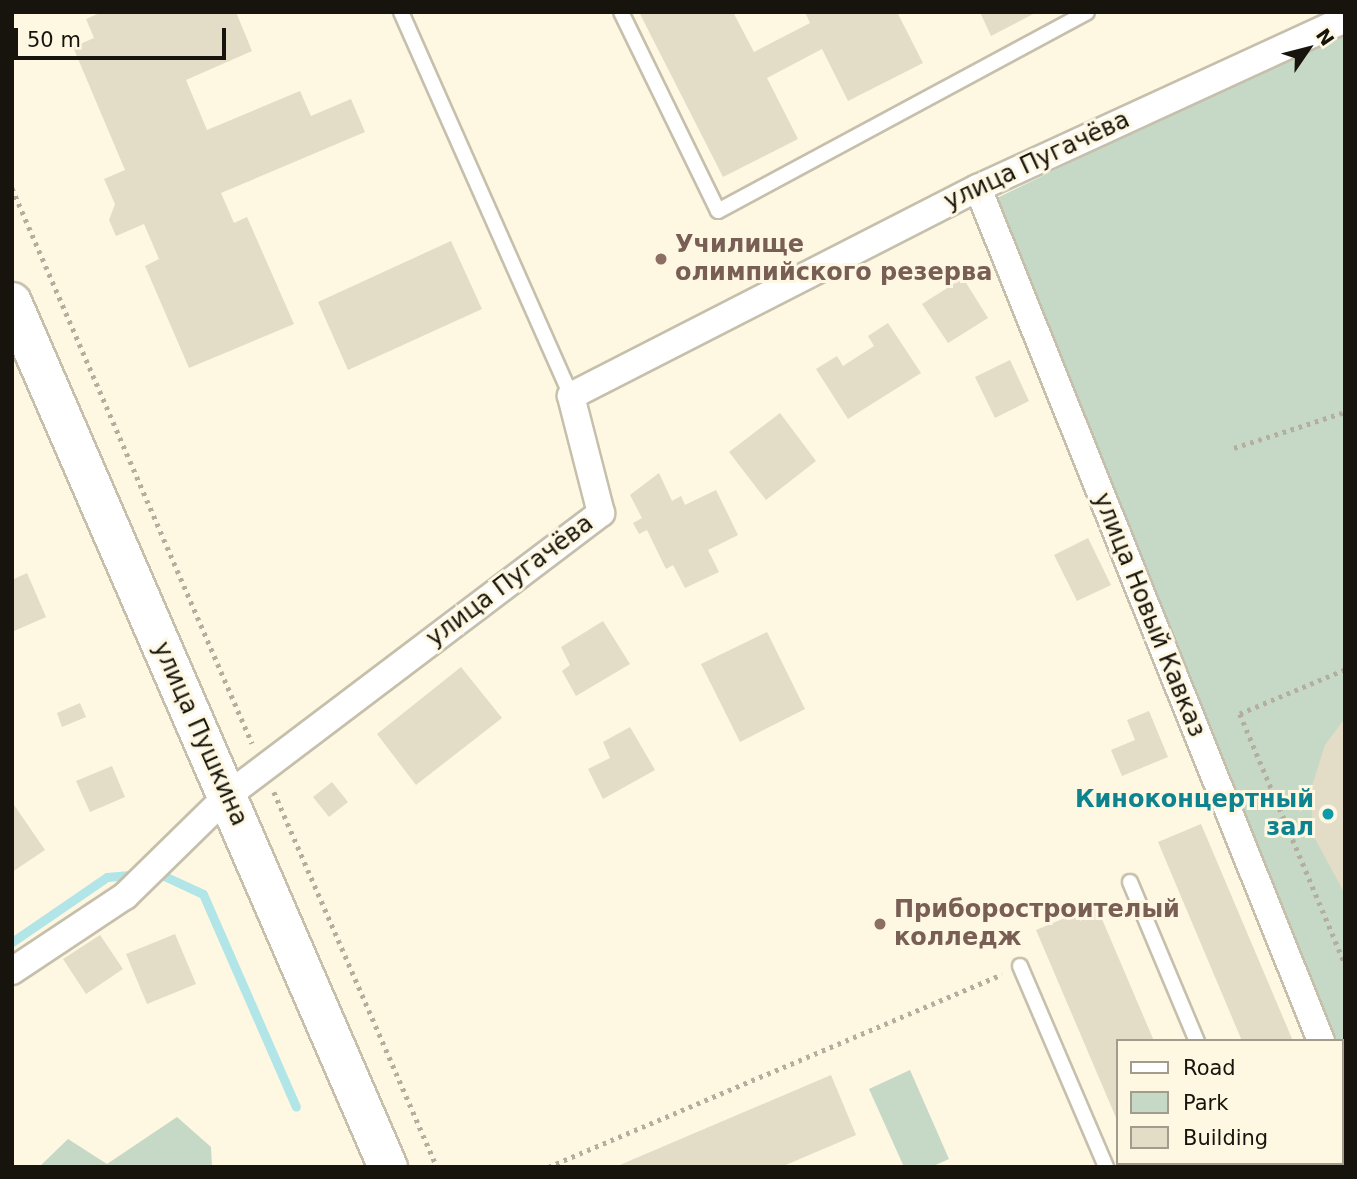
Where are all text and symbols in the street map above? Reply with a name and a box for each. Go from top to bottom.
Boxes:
scale bar [18,14,229,58]
north arrow [1273,14,1343,84]
text: N [1312,24,1339,50]
text: 50 m [27,28,81,52]
street label: улица Пугачёва [940,105,1134,217]
place label: Училище олимпийского резерва [675,231,992,287]
marker: Училище олимпийского резерва [653,251,669,267]
street label: улица Новый Кавказ [1087,489,1211,741]
street label: улица Пугачёва [421,509,599,653]
street label: улица Пушкина [146,637,254,831]
place label: Киноконцертный зал [1075,786,1314,842]
marker: Киноконцертный зал [1320,806,1336,822]
place label: Приборостроителый колледж [894,896,1180,952]
marker: Приборостроителый колледж [872,916,888,932]
legend [1116,1039,1343,1165]
text: Road [1183,1056,1236,1080]
text: Park [1183,1091,1228,1115]
text: Building [1183,1126,1268,1150]

